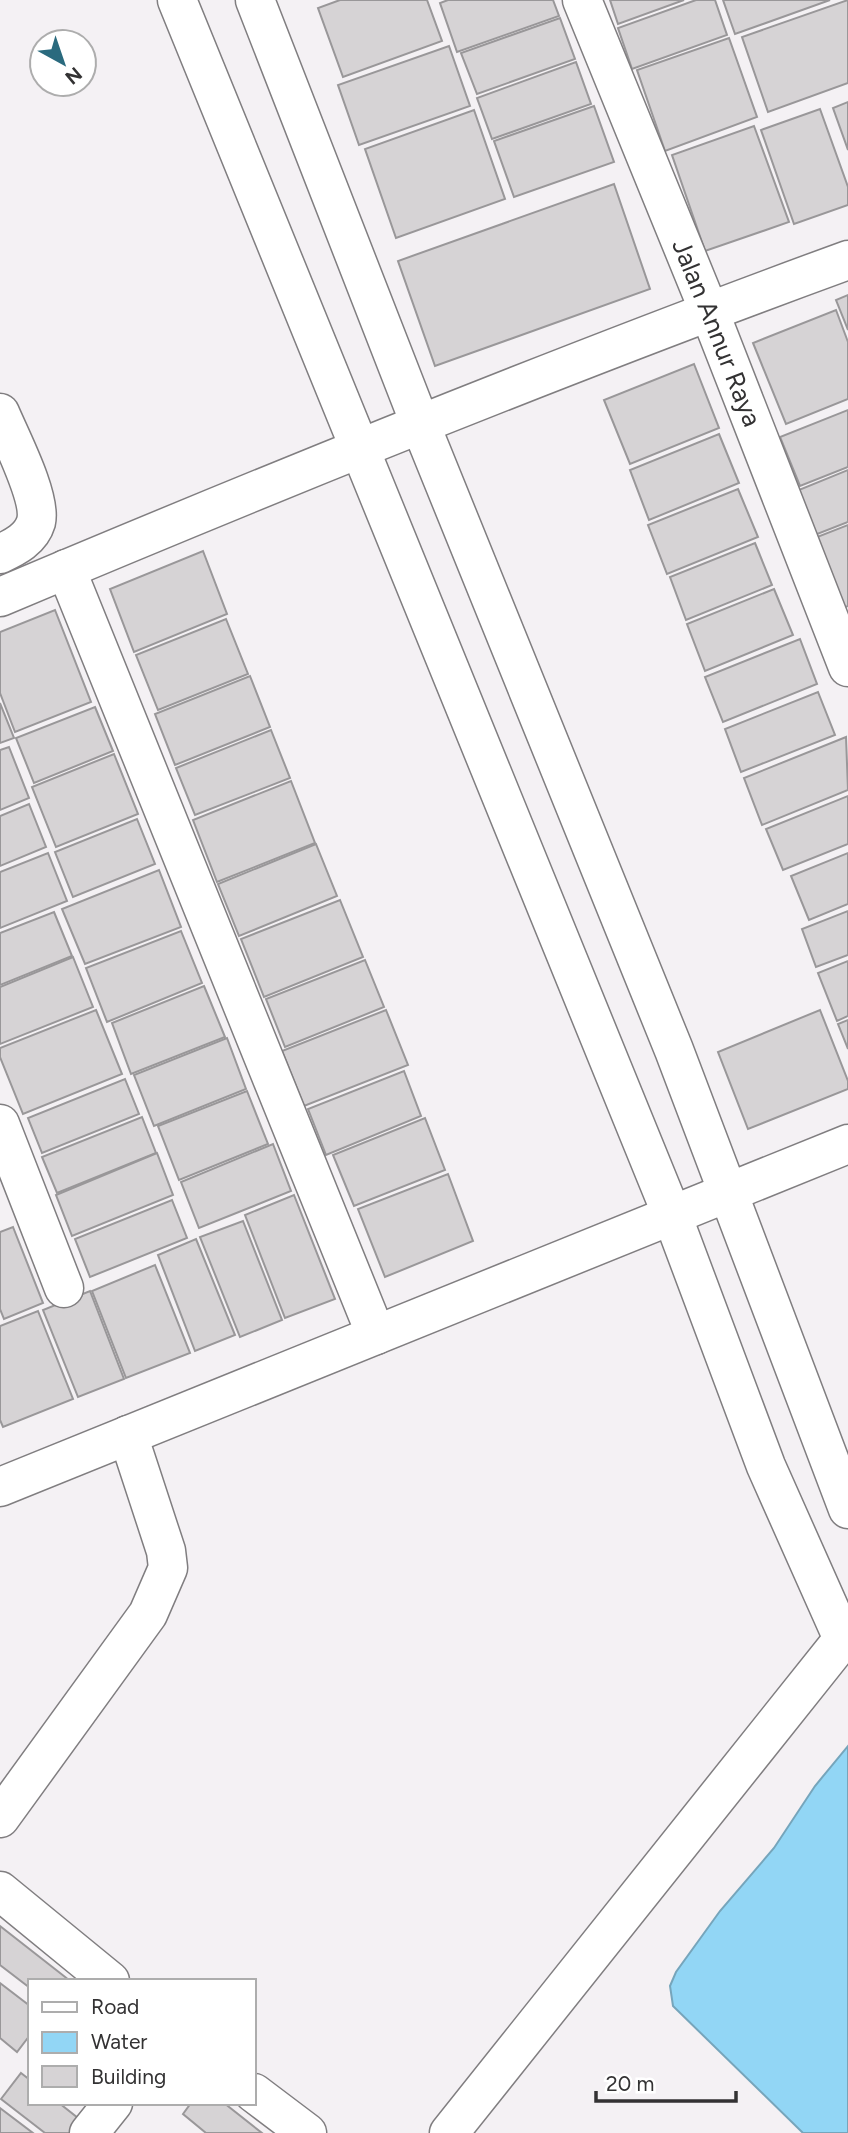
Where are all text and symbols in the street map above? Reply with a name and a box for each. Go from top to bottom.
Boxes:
north arrow [28,28,98,98]
text: N [61,62,87,89]
street label: Jalan Annur Raya [665,234,768,431]
legend [28,1979,256,2105]
text: Road [91,1994,139,2019]
text: Water [91,2029,147,2054]
scale bar [596,2060,736,2104]
text: Building [91,2064,166,2089]
text: 20 m [606,2071,654,2096]

